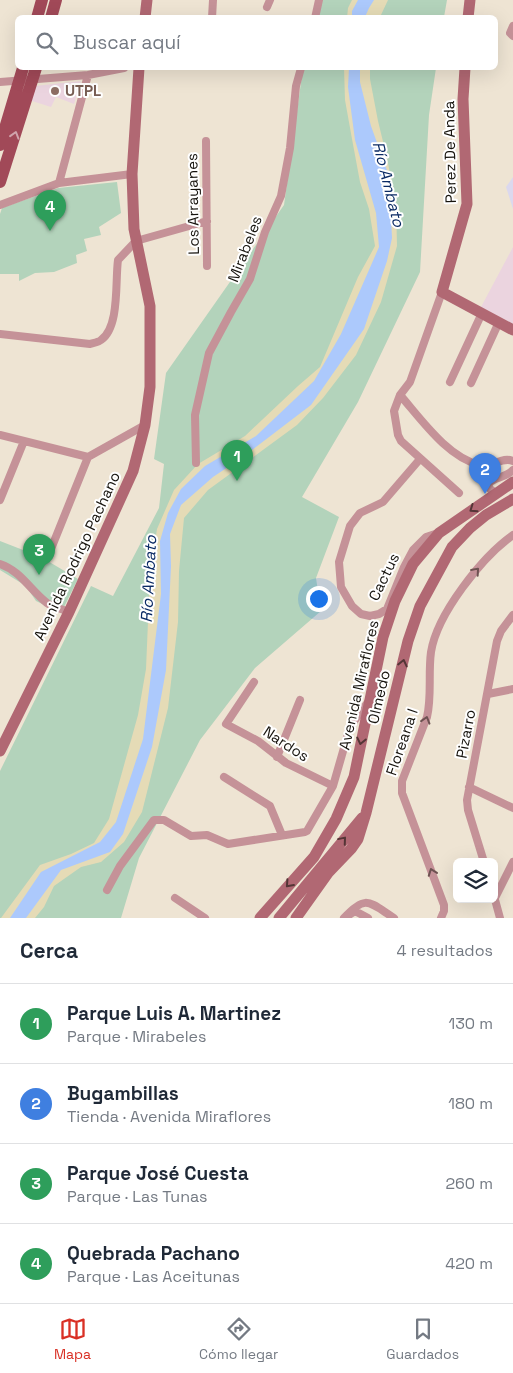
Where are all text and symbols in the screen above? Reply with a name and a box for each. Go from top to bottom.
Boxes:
search box [15,15,498,70]
icon: search [33,29,61,57]
text: Buscar aquí [73,30,181,55]
place label: UTPL [65,81,101,100]
marker: UTPL [49,85,61,97]
street label: Perez De Anda [439,100,460,204]
one-way arrow [9,132,19,140]
water label: Río Ambato [368,139,410,230]
street label: Los Arrayanes [182,153,203,255]
pin: 4 [34,190,66,231]
street label: Mirabeles [223,213,266,285]
pin: 1 [221,440,253,481]
pin: 2 [469,453,501,494]
street label: Avenida Rodrigo Pachano [29,468,124,643]
one-way arrow [469,503,479,512]
pin: 3 [23,534,55,575]
water label: Río Ambato [136,534,161,623]
street label: Cactus [364,550,403,604]
one-way arrow [471,567,480,576]
your location [306,586,332,612]
street label: Avenida Miraflores [334,618,383,752]
one-way arrow [397,659,407,668]
street label: Olmedo [363,668,394,726]
street label: Floreana I [381,706,422,778]
street label: Pizarro [451,708,480,760]
one-way arrow [420,716,430,724]
street label: Nardos [260,722,313,765]
one-way arrow [356,737,367,746]
one-way arrow [337,836,346,845]
map controls [453,858,498,903]
button: layers [453,858,498,903]
one-way arrow [428,869,438,877]
one-way arrow [286,879,295,888]
text: Cerca [20,937,78,964]
text: 4 resultados [397,940,493,961]
text: Parque Luis A. Martinez [67,1001,281,1026]
text: 1 [32,1013,40,1034]
text: 130 m [449,1013,493,1034]
text: Parque · Mirabeles [67,1026,206,1047]
text: Bugambillas [67,1081,179,1106]
text: 2 [31,1093,41,1114]
text: 180 m [448,1093,493,1114]
text: Tienda · Avenida Miraflores [67,1106,271,1127]
text: Parque José Cuesta [67,1161,249,1186]
text: 3 [31,1173,41,1194]
text: 260 m [445,1173,493,1194]
text: Parque · Las Tunas [67,1186,208,1207]
text: Quebrada Pachano [67,1241,240,1266]
text: 4 [31,1253,41,1274]
text: 420 m [445,1253,493,1274]
text: Parque · Las Aceitunas [67,1266,240,1287]
tab: Mapa [54,1315,91,1363]
tab: Cómo llegar [199,1315,278,1363]
tab: Guardados [386,1315,459,1363]

